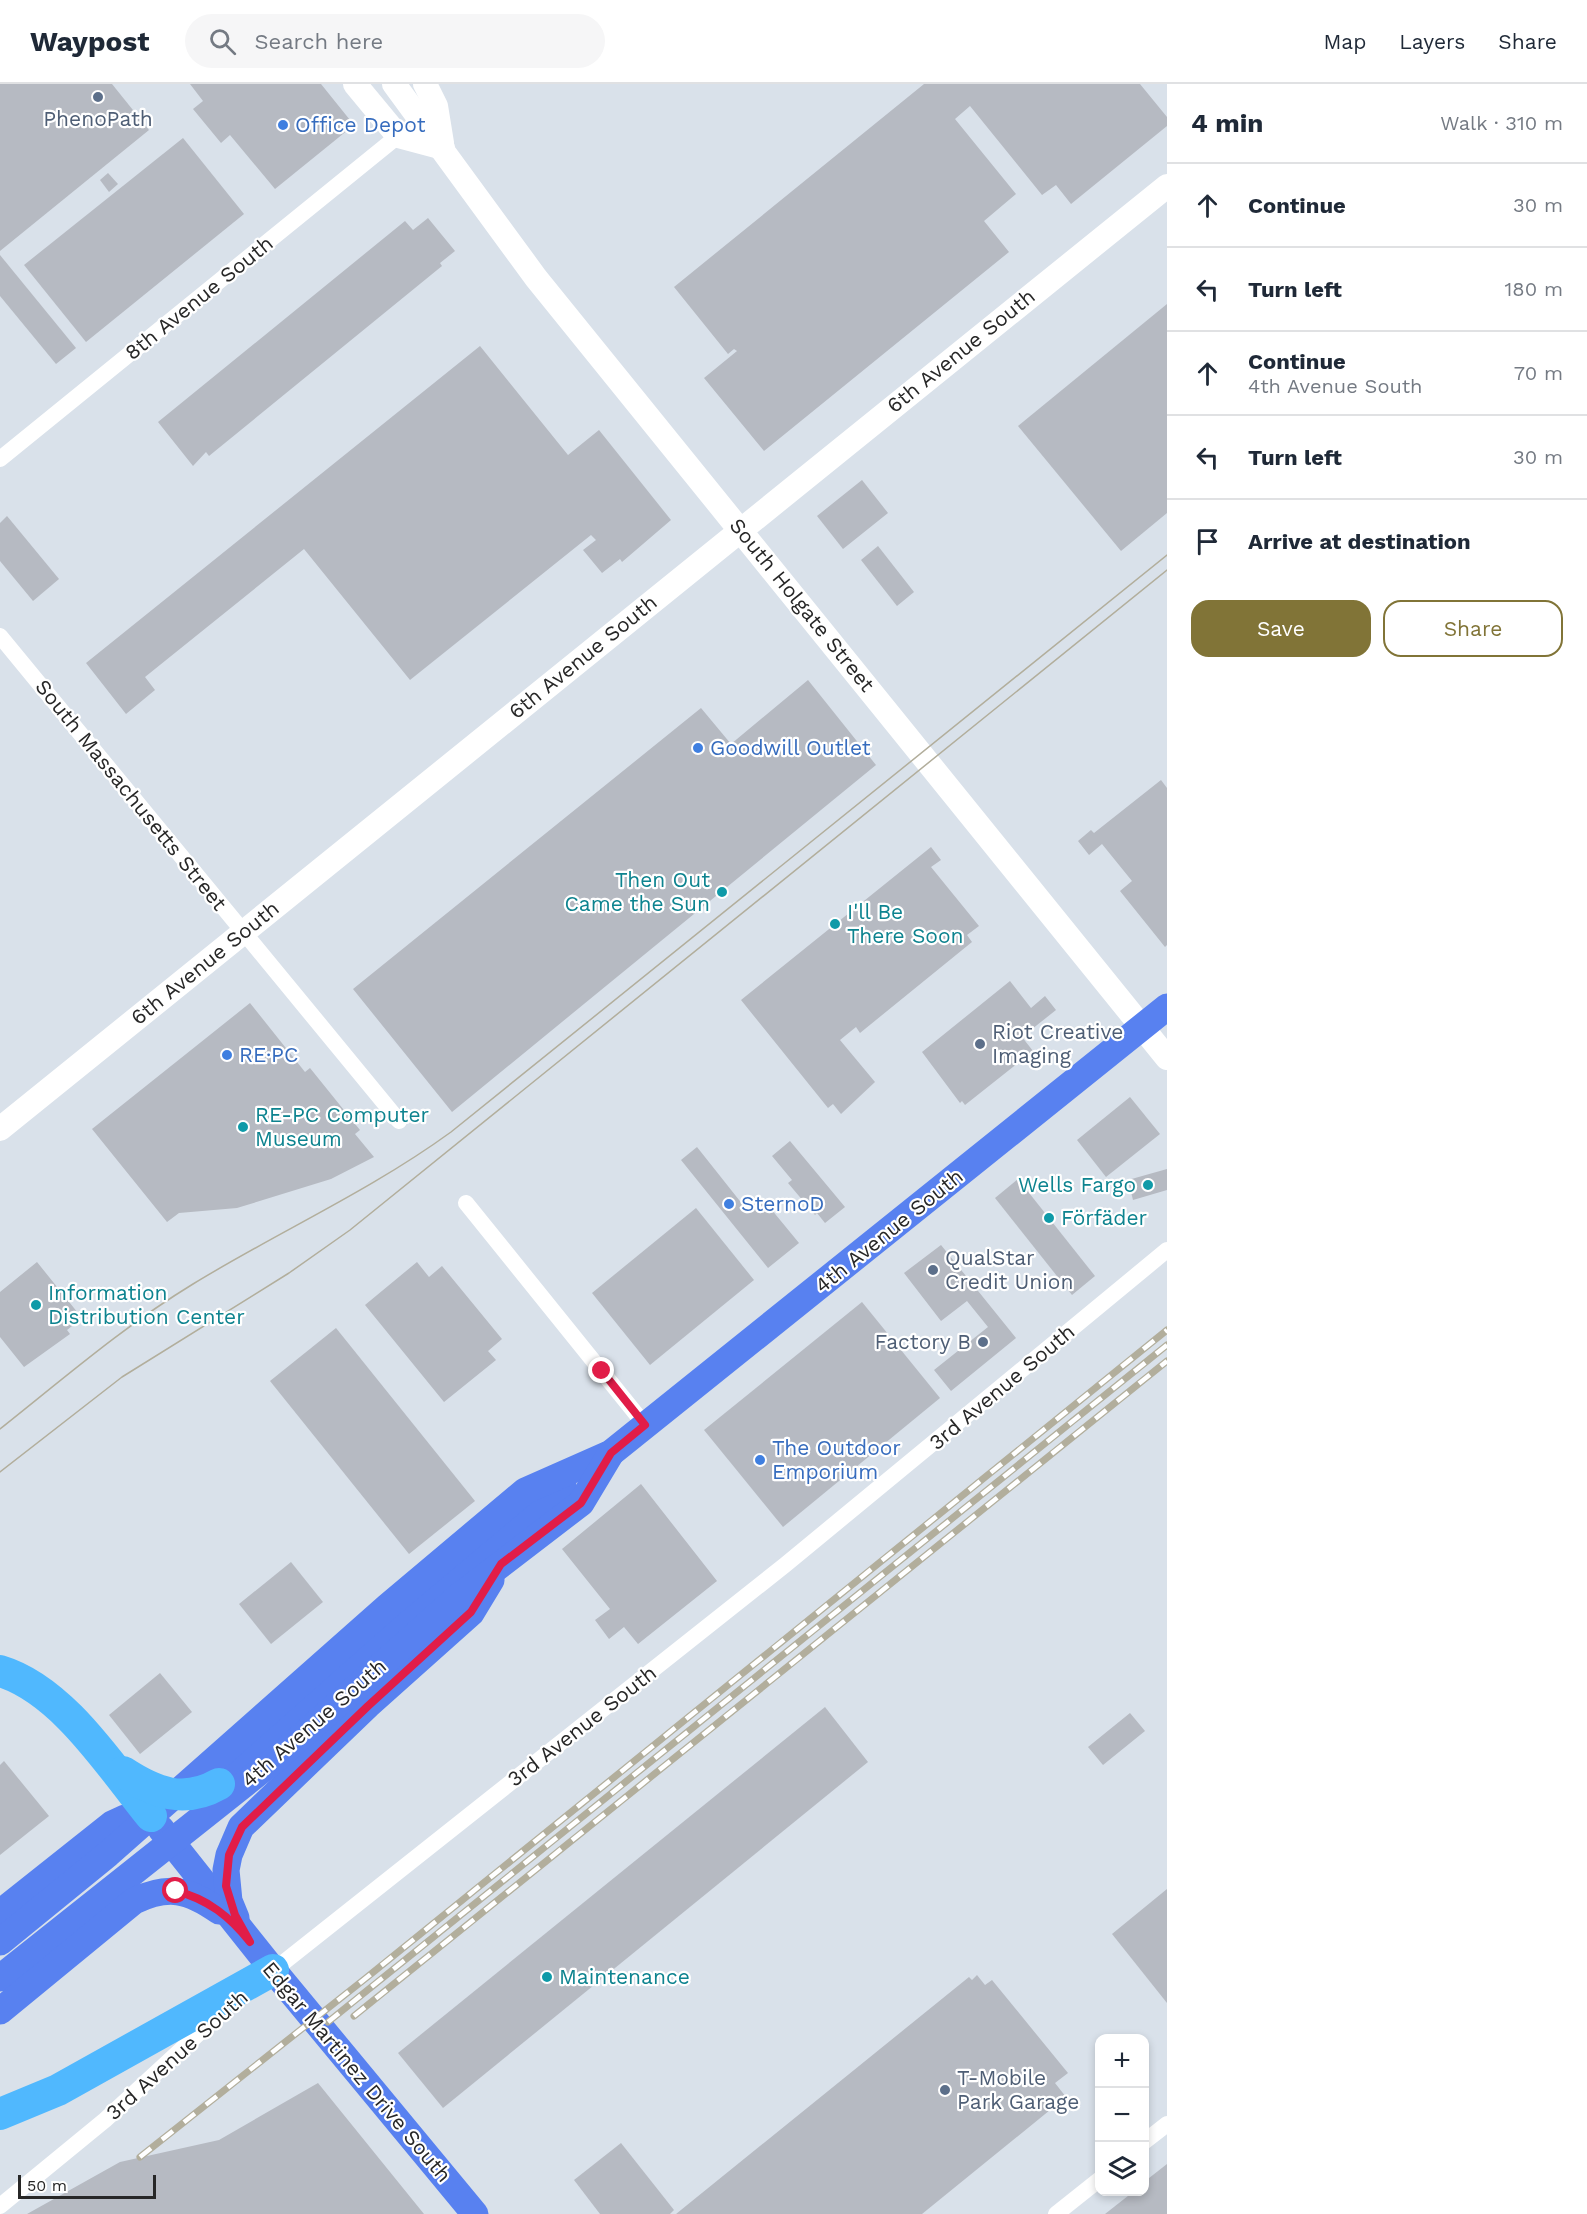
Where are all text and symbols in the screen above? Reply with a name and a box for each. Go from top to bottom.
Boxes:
search box [185,14,605,68]
text: Waypost [30,25,149,58]
icon: search [206,25,239,58]
text: Search here [254,29,383,54]
text: Map [1323,29,1366,54]
text: Layers [1399,29,1465,54]
text: Share [1498,29,1557,54]
marker: PhenoPath [91,90,105,104]
place label: PhenoPath [43,106,153,131]
text: 4 min [1191,108,1263,138]
text: Walk · 310 m [1440,111,1563,135]
place label: Office Depot [295,112,426,137]
marker: Office Depot [276,118,290,132]
icon: ahead [1191,189,1224,222]
text: Continue [1248,193,1346,218]
text: 30 m [1513,193,1563,217]
street label: 8th Avenue South [120,230,278,365]
icon: left [1191,273,1224,306]
text: Turn left [1248,277,1342,302]
text: 180 m [1505,277,1563,301]
street label: 6th Avenue South [882,283,1040,418]
text: Continue [1248,349,1346,374]
icon: ahead [1191,357,1224,390]
text: 70 m [1514,361,1563,385]
text: 4th Avenue South [1248,374,1422,398]
icon: left [1191,441,1224,474]
text: Turn left [1248,445,1342,470]
text: 30 m [1513,445,1563,469]
street label: South Holgate Street [725,513,880,697]
icon: arrive [1191,525,1224,558]
text: Arrive at destination [1248,529,1471,554]
street label: 6th Avenue South [504,589,662,724]
button: Save [1191,600,1371,657]
button: Share [1383,600,1563,657]
street label: South Massachusetts Street [30,674,232,915]
place label: Goodwill Outlet [710,735,871,760]
marker: Goodwill Outlet [691,741,705,755]
place label: Then Out Came the Sun [564,867,710,916]
marker: Then Out Came the Sun [715,885,729,899]
street label: 6th Avenue South [126,895,284,1030]
place label: I'll Be There Soon [847,899,964,948]
marker: I'll Be There Soon [828,917,842,931]
place label: Riot Creative Imaging [992,1019,1123,1068]
marker: Riot Creative Imaging [973,1037,987,1051]
place label: RE∙PC [239,1042,298,1067]
marker: RE∙PC [220,1048,234,1062]
place label: RE-PC Computer Museum [255,1102,430,1151]
marker: RE-PC Computer Museum [236,1120,250,1134]
street label: 4th Avenue South [810,1163,968,1298]
place label: Wells Fargo [1018,1172,1136,1197]
marker: Wells Fargo [1141,1178,1155,1192]
place label: SternoD [741,1191,825,1216]
marker: SternoD [722,1197,736,1211]
place label: Förfäder [1061,1205,1148,1230]
marker: Förfäder [1042,1211,1056,1225]
place label: QualStar Credit Union [945,1245,1073,1294]
marker: QualStar Credit Union [926,1263,940,1277]
place label: Information Distribution Center [48,1280,245,1329]
marker: Information Distribution Center [29,1298,43,1312]
street label: 3rd Avenue South [924,1318,1080,1455]
place label: Factory B [874,1329,971,1354]
marker: Factory B [976,1335,990,1349]
route end [588,1357,614,1383]
place label: The Outdoor Emporium [772,1435,901,1484]
marker: The Outdoor Emporium [753,1453,767,1467]
street label: 4th Avenue South [236,1653,391,1792]
street label: 3rd Avenue South [502,1660,661,1792]
route start [162,1877,188,1903]
street label: Edgar Martinez Drive South [258,1956,457,2187]
place label: Maintenance [559,1964,690,1989]
marker: Maintenance [540,1970,554,1984]
street label: 3rd Avenue South [101,1984,253,2125]
map controls [1095,2034,1149,2196]
button: + [1095,2034,1149,2088]
place label: T-Mobile Park Garage [957,2065,1079,2114]
marker: T-Mobile Park Garage [938,2083,952,2097]
button: − [1095,2088,1149,2142]
button: layers [1095,2142,1149,2196]
scale bar [18,2172,156,2200]
text: 50 m [27,2176,67,2195]

